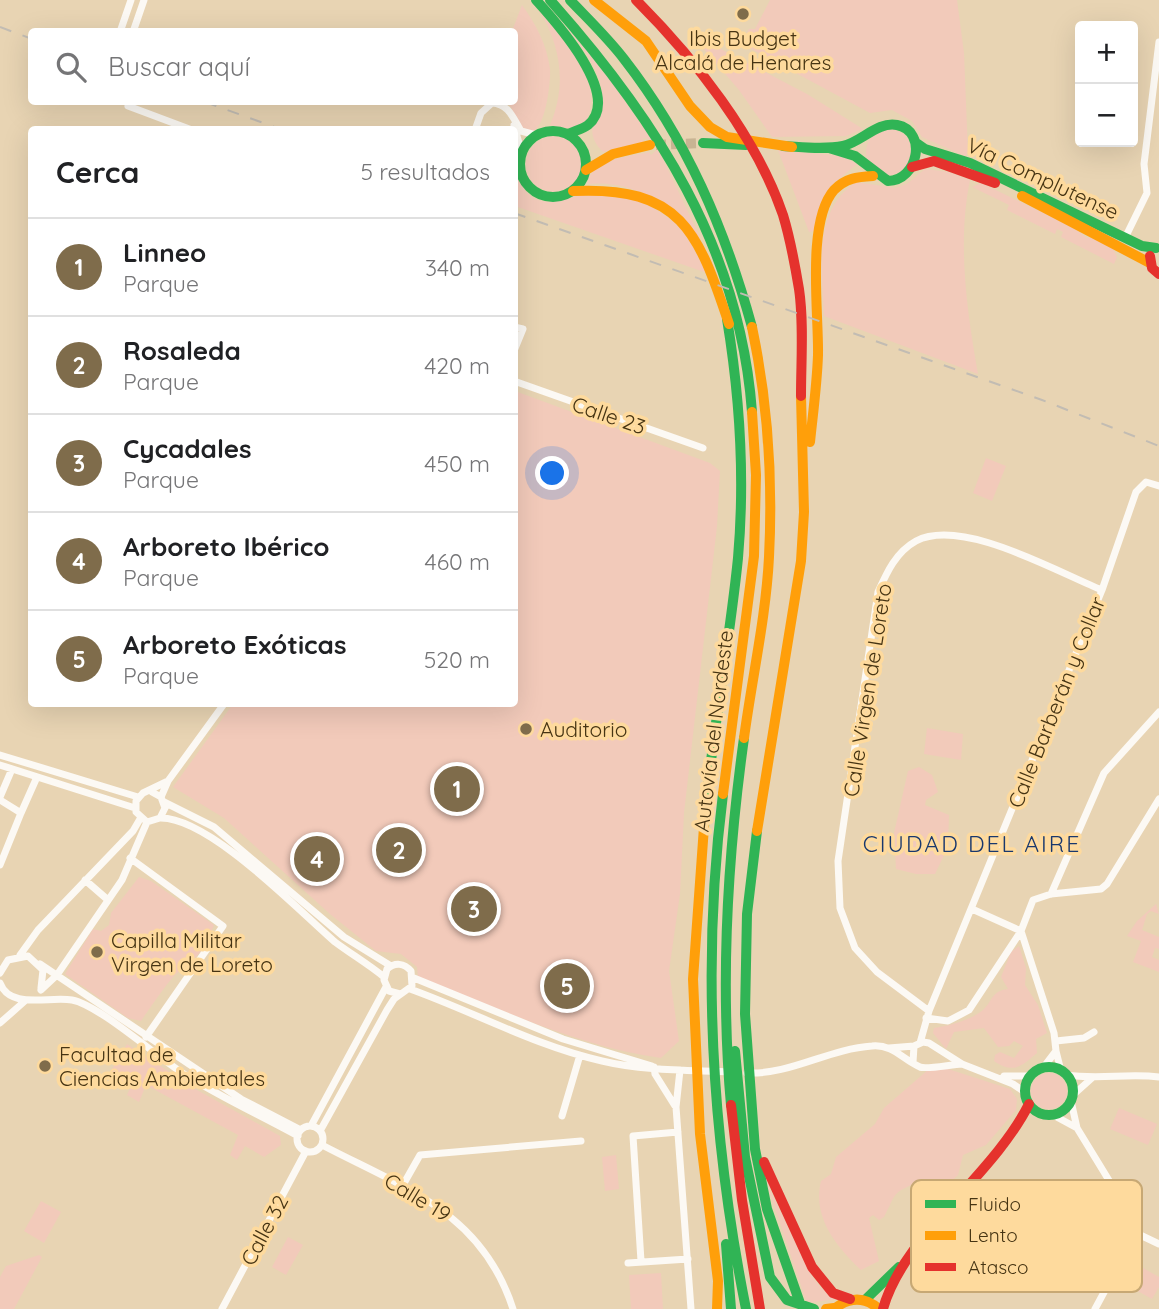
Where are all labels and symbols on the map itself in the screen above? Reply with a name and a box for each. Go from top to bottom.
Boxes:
marker: Ibis Budget Alcalá de Henares [735,6,751,22]
place label: Ibis Budget Alcalá de Henares [655,25,831,75]
street label: Vía Complutense [963,131,1123,225]
street label: Calle 23 [569,390,649,440]
your location [535,456,569,490]
street label: Calle Virgen de Loreto [837,582,897,798]
street label: Calle Barberán y Collar [1002,593,1110,811]
street label: Autovía del Nordeste [688,629,738,833]
place label: Auditorio [540,716,628,742]
marker: Auditorio [518,721,534,737]
pin: 1 [434,763,480,815]
pin: 2 [376,824,422,876]
district label: CIUDAD DEL AIRE [863,829,1081,858]
pin: 4 [294,833,340,885]
pin: 3 [451,883,497,935]
place label: Capilla Militar Virgen de Loreto [111,927,273,977]
marker: Capilla Militar Virgen de Loreto [89,944,105,960]
pin: 5 [544,960,590,1012]
place label: Facultad de Ciencias Ambientales [59,1041,265,1091]
marker: Facultad de Ciencias Ambientales [37,1058,53,1074]
street label: Calle 19 [380,1167,456,1227]
legend [911,1180,1142,1292]
street label: Calle 32 [235,1190,293,1270]
text: Fluido [968,1192,1021,1216]
text: Lento [968,1223,1018,1247]
text: Atasco [968,1255,1028,1279]

